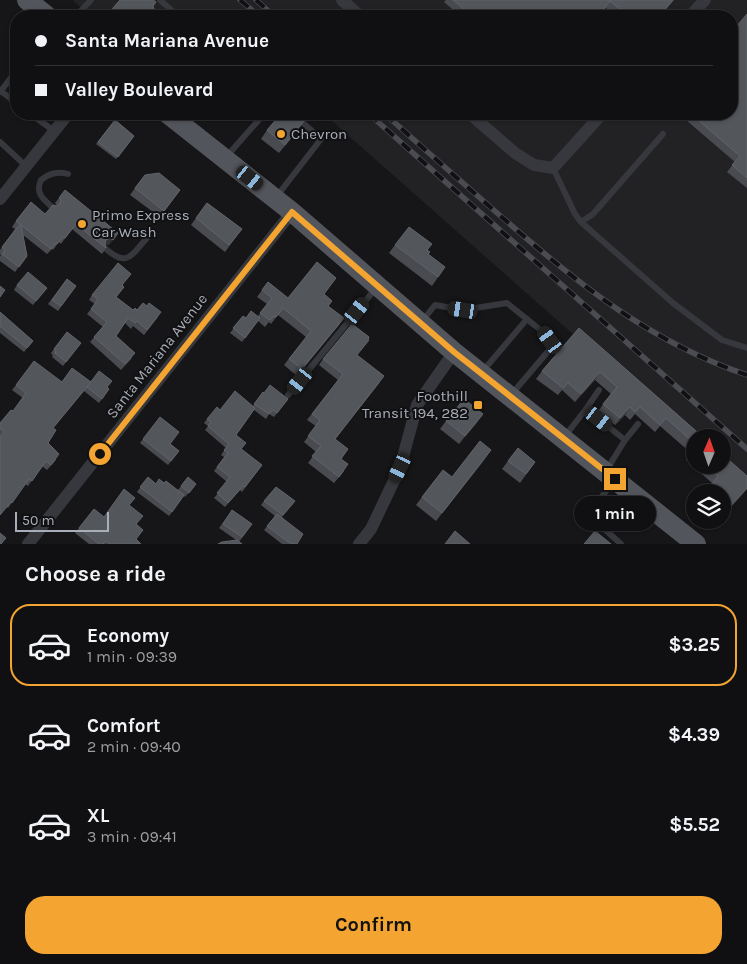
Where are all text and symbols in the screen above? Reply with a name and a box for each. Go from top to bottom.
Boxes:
text: Santa Mariana Avenue [65,30,269,52]
text: Valley Boulevard [65,79,214,101]
place label: Chevron [291,125,347,143]
marker: Chevron [275,128,287,140]
car [233,163,266,193]
place label: Primo Express Car Wash [92,206,190,241]
marker: Primo Express Car Wash [76,218,88,230]
street label: Santa Mariana Avenue [103,290,211,422]
car [341,295,372,327]
car [447,300,478,320]
car [535,323,564,357]
car [284,365,315,397]
place label: Foothill Transit 194, 282 [362,387,468,422]
marker: Foothill Transit 194, 282 [472,399,484,411]
car [582,404,615,434]
north arrow [686,429,731,474]
map controls [686,429,731,529]
route start [89,443,111,465]
car [386,451,413,485]
route end [604,468,626,490]
button: layers [686,484,731,529]
callout: 1 min [574,496,656,532]
text: 1 min [595,504,635,523]
scale bar [15,509,109,532]
text: 50 m [22,512,55,529]
text: Choose a ride [25,561,166,587]
icon: car [27,623,72,668]
text: Economy [87,625,169,647]
text: $3.25 [668,634,720,656]
text: 1 min · 09:39 [87,647,177,666]
icon: car [27,713,72,758]
text: Comfort [87,715,161,737]
text: $4.39 [668,724,720,746]
text: 2 min · 09:40 [87,737,181,756]
icon: car [27,803,72,848]
text: XL [87,805,109,827]
text: $5.52 [669,814,720,836]
text: 3 min · 09:41 [87,827,177,846]
button: Confirm [25,896,722,954]

